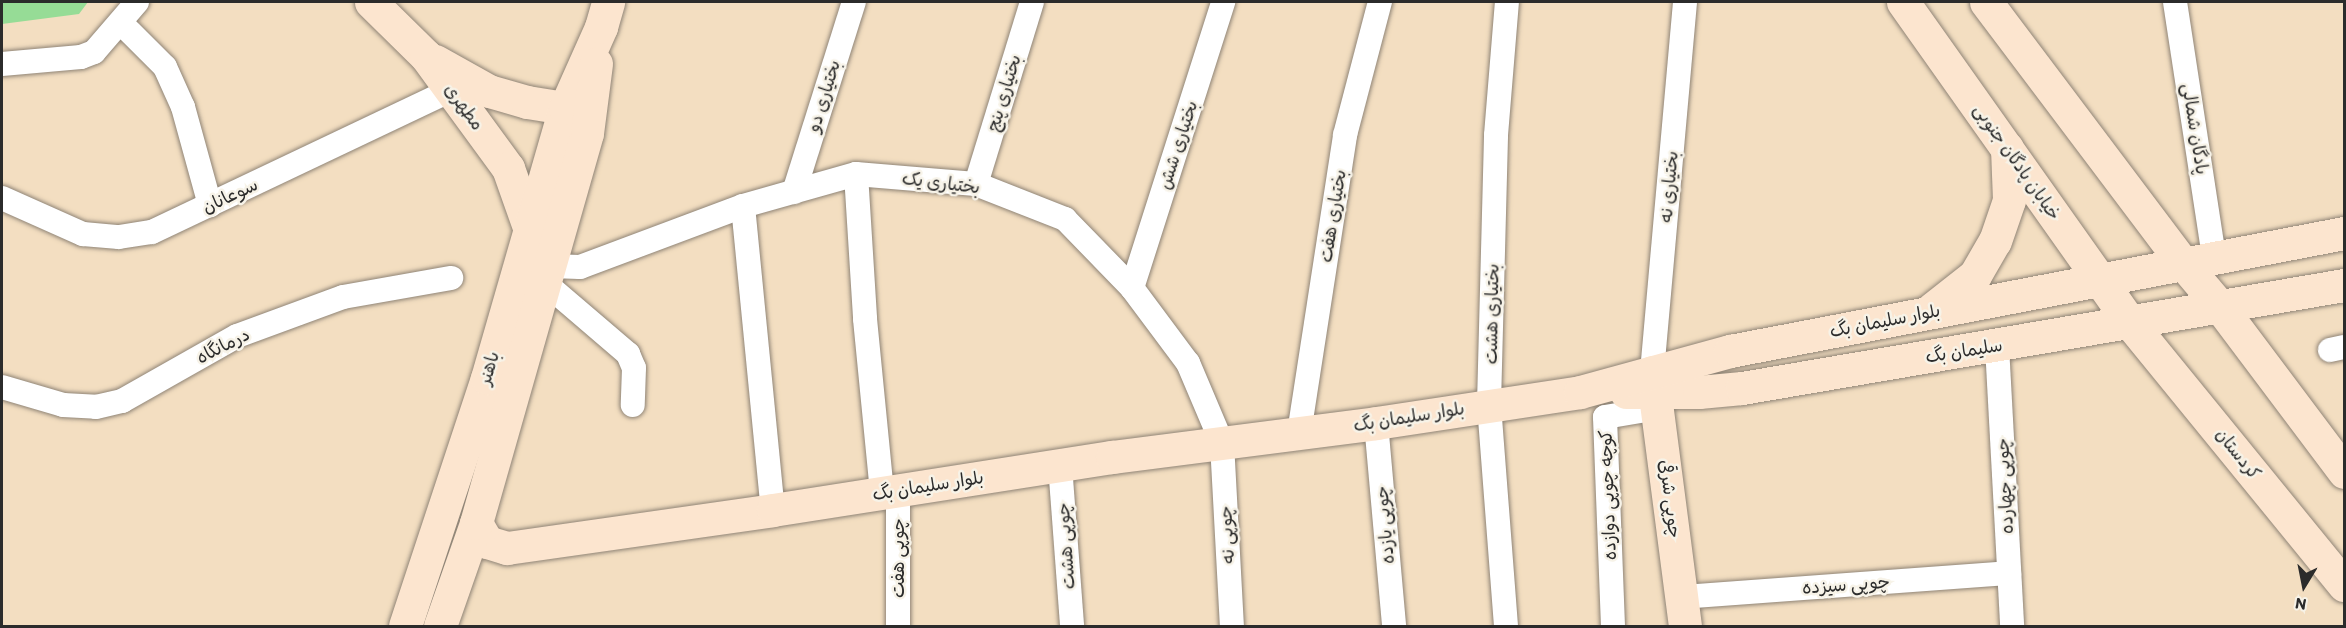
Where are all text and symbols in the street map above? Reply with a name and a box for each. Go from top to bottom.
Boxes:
street label: بختیاری پنج [982,52,1026,134]
street label: بختیاری دو [803,57,845,135]
street label: مطهری [440,79,488,135]
street label: پادگان شمالی [2177,82,2213,176]
street label: بختیاری شش [1154,98,1202,192]
street label: خیابان پادگان جنوبی [1969,100,2065,224]
street label: بختیاری نه [1655,150,1683,224]
street label: بختیاری یک [901,168,981,198]
street label: بختیاری هفت [1315,168,1351,264]
street label: سوعانان [199,174,261,218]
street label: بختیاری هشت [1480,263,1504,365]
street label: بلوار سلیمان بگ [1828,300,1942,342]
street label: درمانگاه [193,323,253,369]
street label: سلیمان بگ [1924,334,2004,368]
street label: باهنر [474,349,504,387]
street label: بلوار سلیمان بگ [1352,398,1466,436]
street label: کردستان [2211,424,2265,484]
street label: کوچه چوپی دوازده [1595,429,1621,561]
street label: چوپی چهارده [1992,437,2018,535]
street label: چوپی شرقی [1654,459,1686,539]
street label: بلوار سلیمان بگ [871,467,985,505]
street label: چوپی یازده [1371,485,1399,565]
street label: چوپی هشت [1052,502,1080,590]
street label: چوپی نه [1215,505,1239,565]
street label: چوپی هفت [887,518,909,598]
north arrow [2274,556,2334,616]
street label: چوپی سیزده [1801,571,1891,599]
text: N [2294,594,2308,615]

